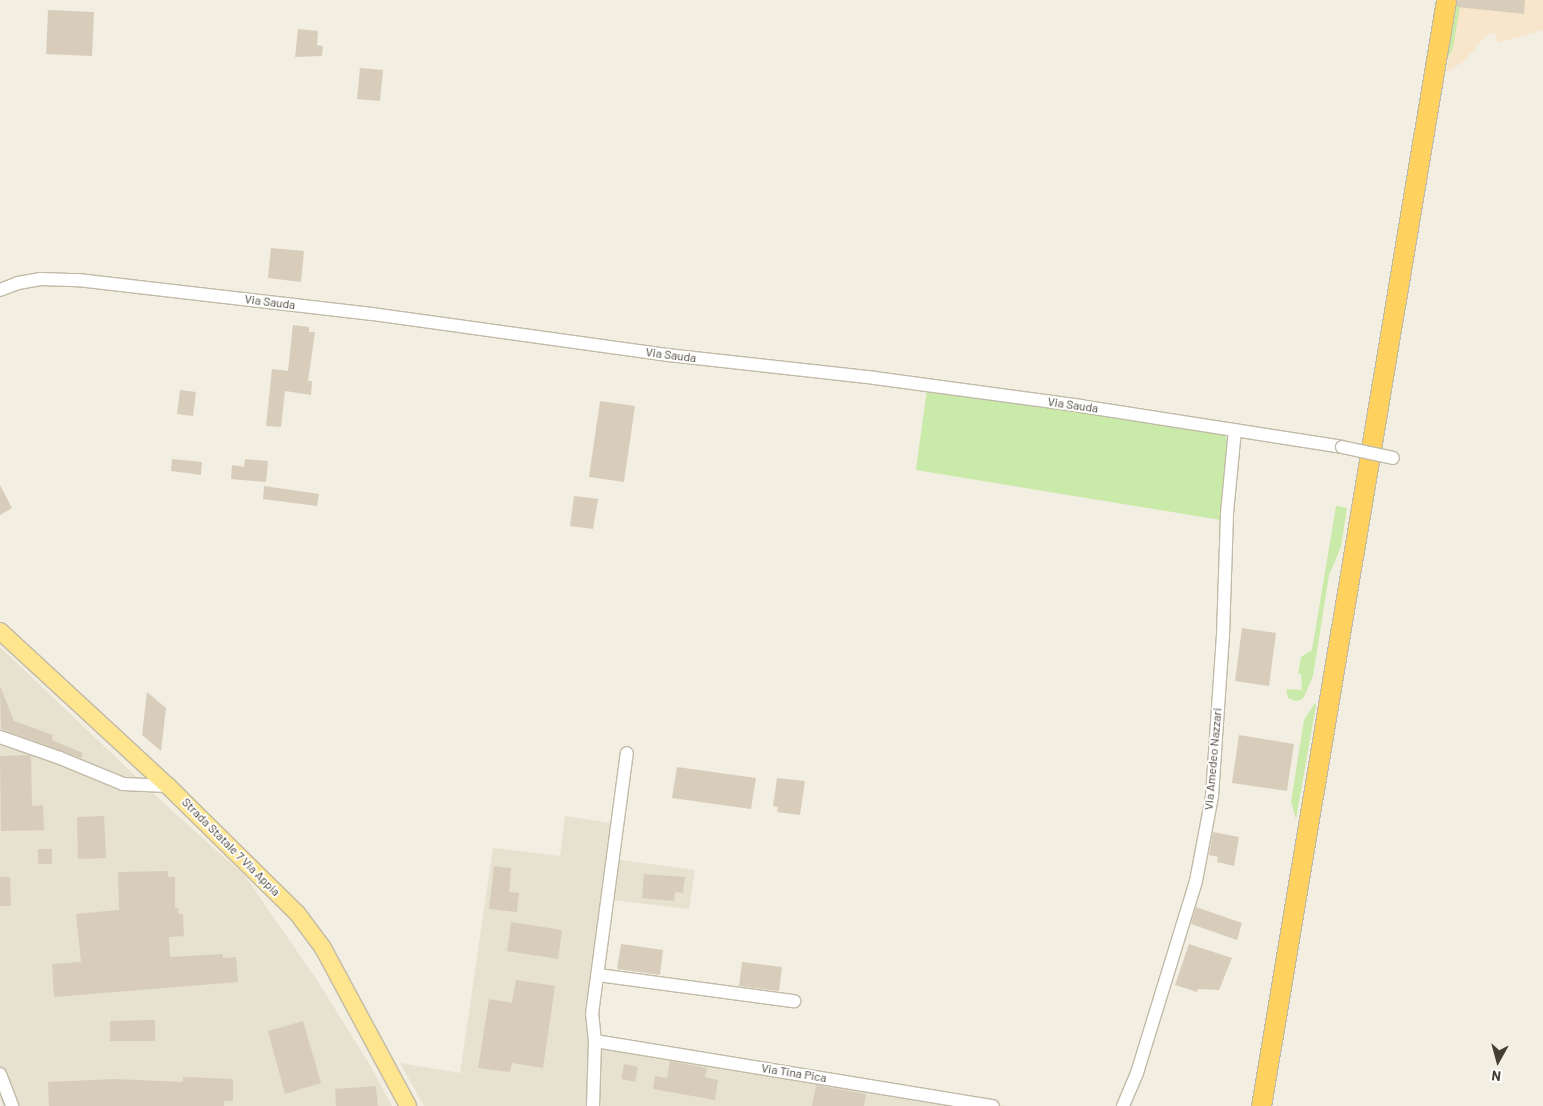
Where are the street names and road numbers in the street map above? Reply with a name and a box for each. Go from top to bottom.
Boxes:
street label: Via Sauda [244,292,296,312]
street label: Via Sauda [645,345,697,365]
street label: Via Sauda [1047,394,1099,416]
street label: Via Amedeo Nazzari [1201,707,1225,811]
street label: Strada Statale 7 Via Appia [179,795,283,899]
street label: Via Tina Pica [760,1061,828,1085]

